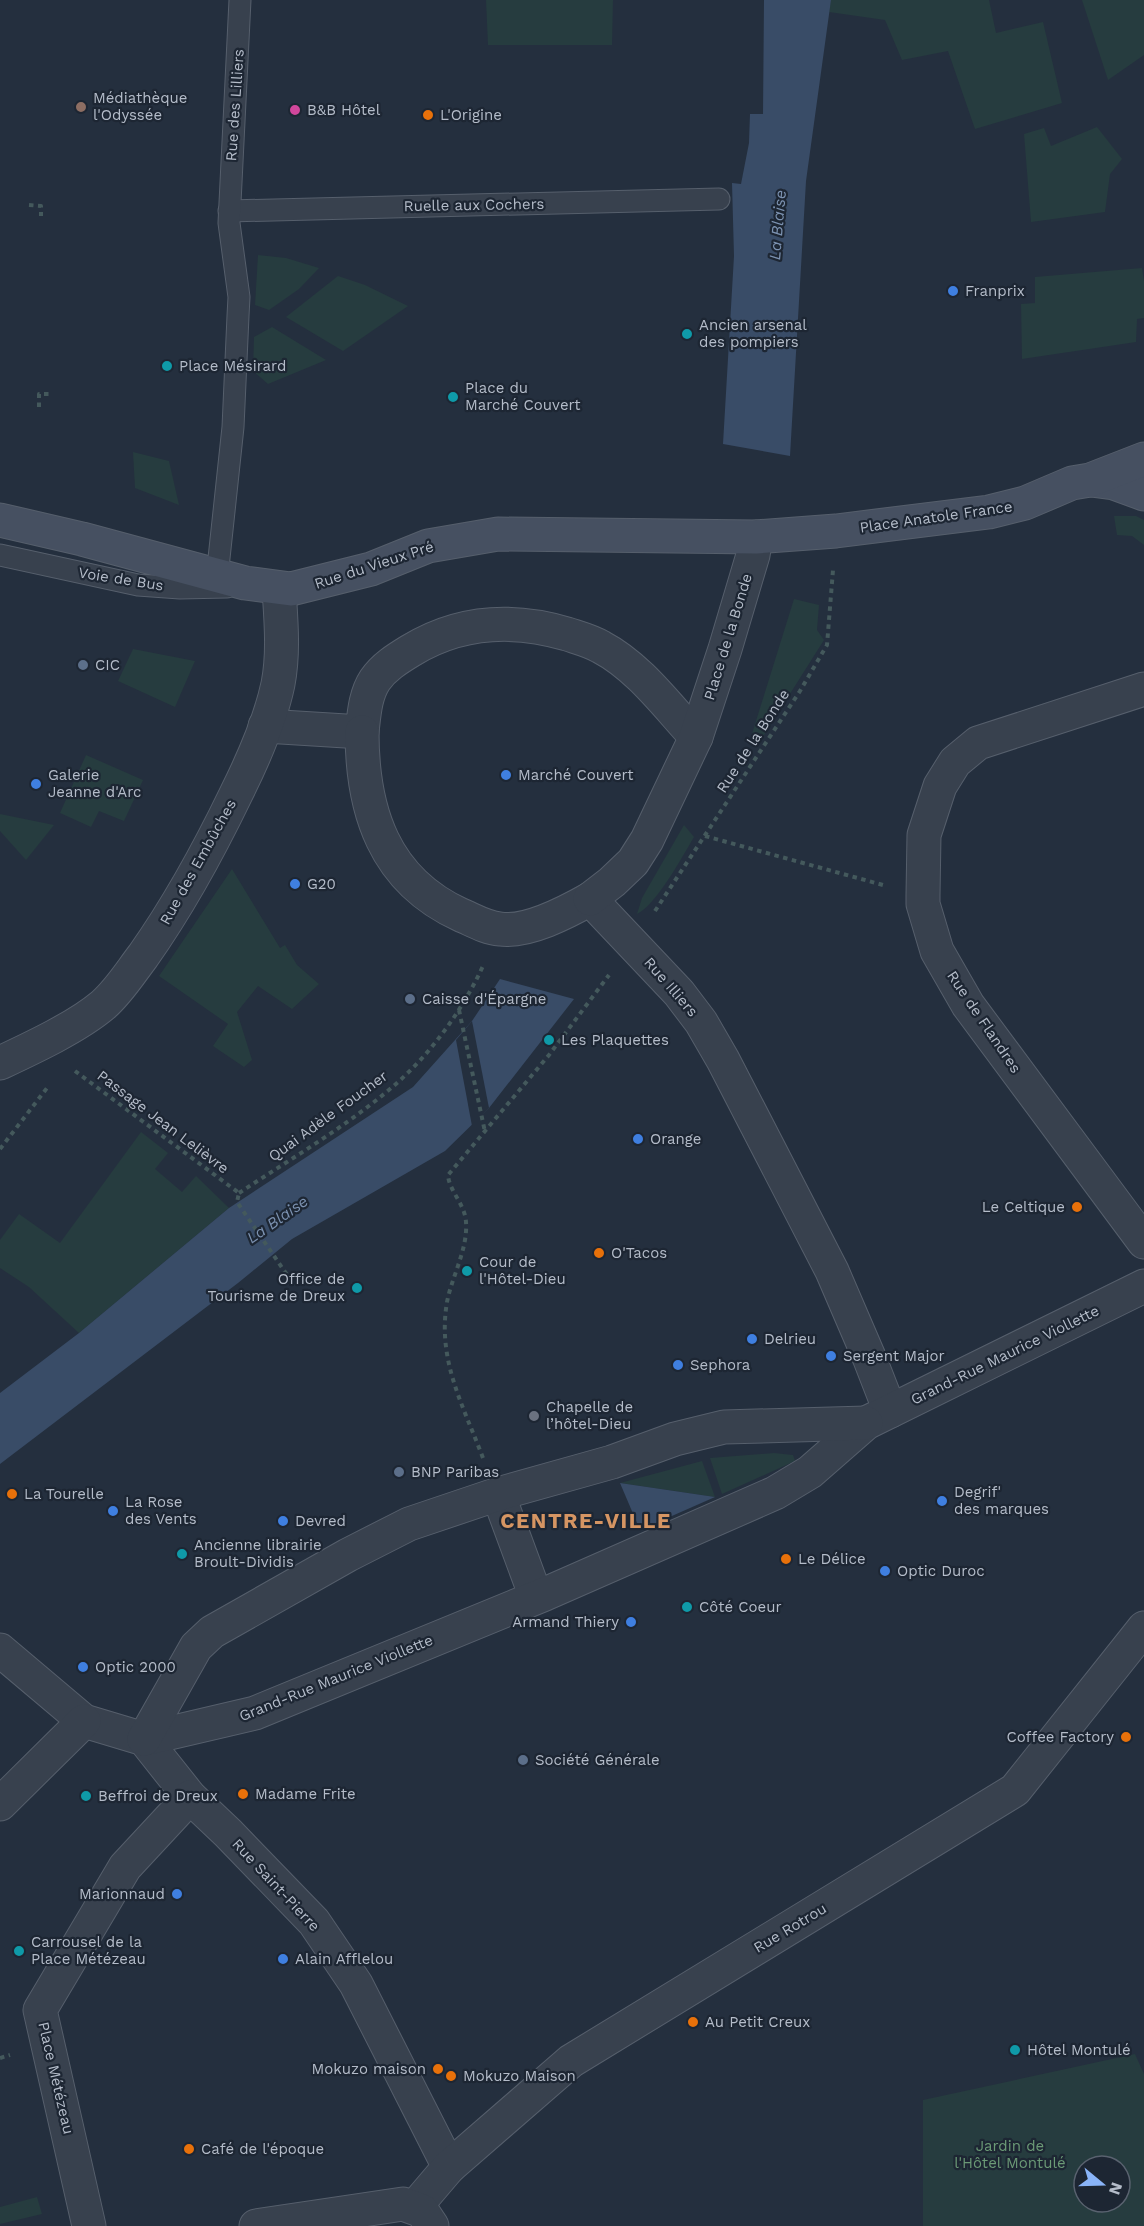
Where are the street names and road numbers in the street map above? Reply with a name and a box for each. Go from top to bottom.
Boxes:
street label: Rue des Lilliers [222,48,248,162]
street label: Ruelle aux Cochers [404,195,545,215]
street label: Place Anatole France [858,497,1014,537]
street label: Rue du Vieux Pré [312,537,436,593]
street label: Voie de Bus [77,563,165,595]
street label: Place de la Bonde [700,571,756,703]
street label: Rue de la Bonde [713,686,793,796]
street label: Rue des Embûches [156,796,240,928]
street label: Rue Illiers [640,954,702,1020]
street label: Rue de Flandres [943,967,1025,1077]
street label: Passage Jean Lelièvre [94,1067,232,1177]
street label: Quai Adèle Foucher [265,1067,391,1165]
street label: Grand-Rue Maurice Viollette [908,1301,1102,1409]
street label: Grand-Rue Maurice Viollette [237,1631,435,1725]
street label: Rue Saint-Pierre [228,1835,324,1935]
street label: Rue Rotrou [750,1899,830,1957]
street label: Place Métézeau [34,2020,78,2136]

